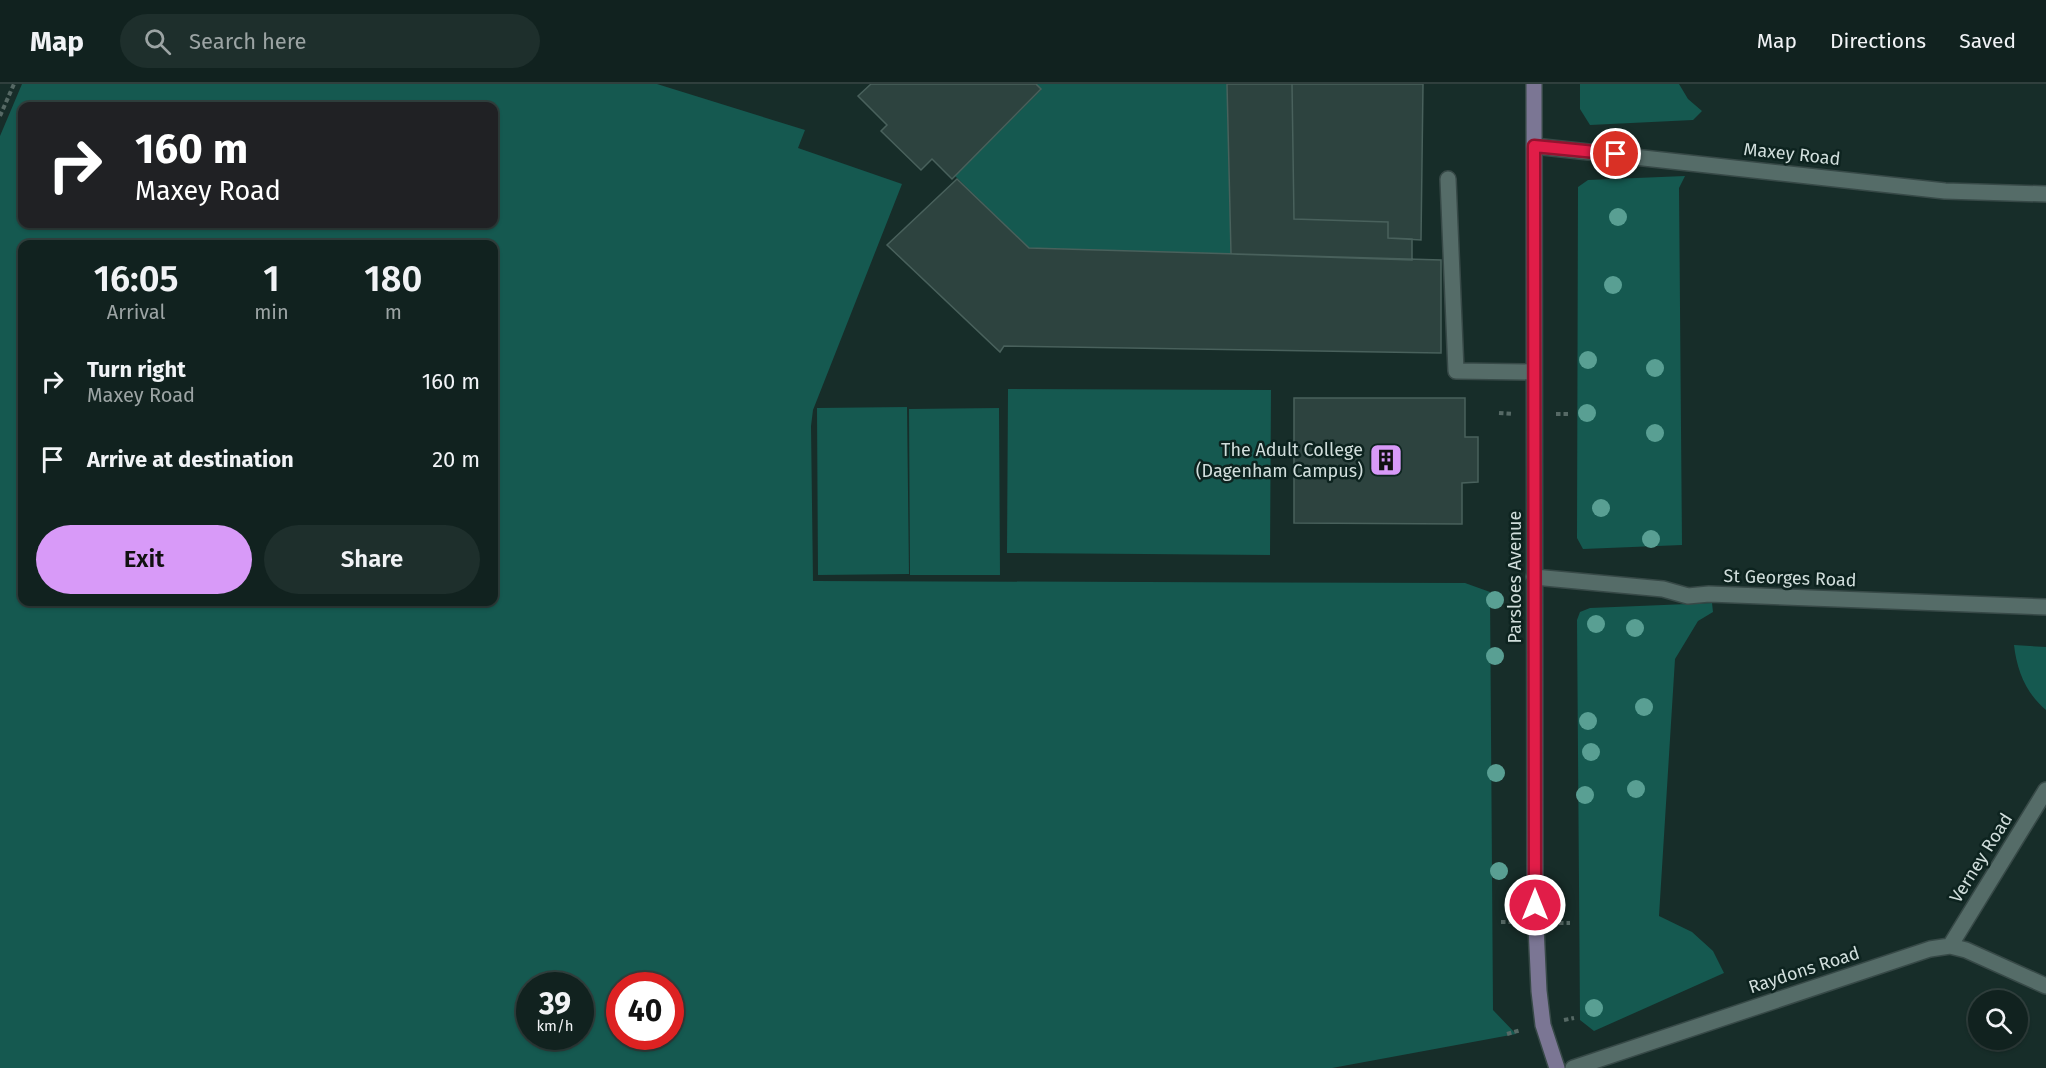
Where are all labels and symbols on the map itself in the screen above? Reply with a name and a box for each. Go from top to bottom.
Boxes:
pin [1590,128,1641,179]
street label: Maxey Road [1742,138,1842,170]
place label: The Adult College (Dagenham Campus) [1196,439,1363,482]
building icon: The Adult College (Dagenham Campus) [1368,442,1404,478]
street label: Parsloes Avenue [1504,511,1526,643]
street label: St Georges Road [1723,565,1857,591]
street label: Verney Road [1945,809,2017,907]
position arrow [1503,873,1567,937]
street label: Raydons Road [1746,942,1862,998]
speed limit sign: 40 [606,972,684,1050]

